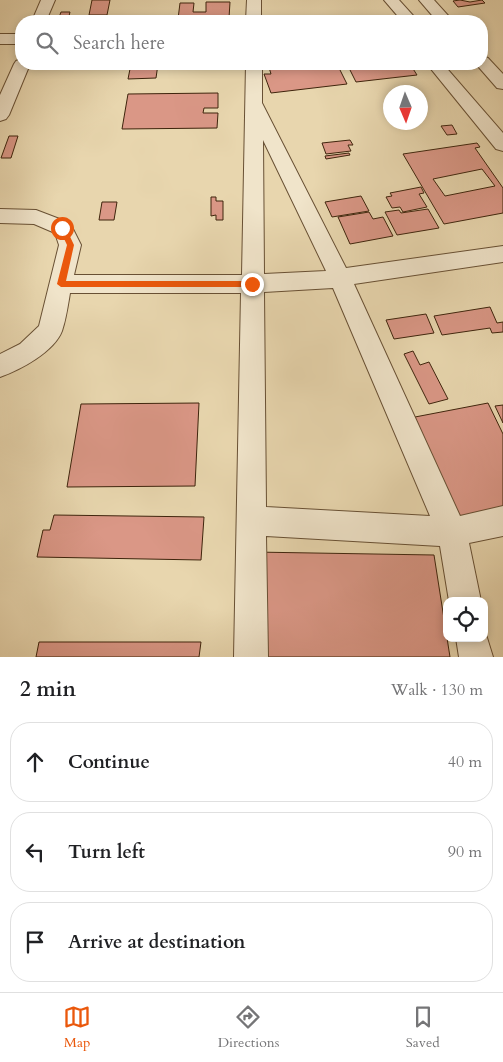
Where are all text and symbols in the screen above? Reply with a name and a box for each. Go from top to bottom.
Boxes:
search box [15,15,488,70]
icon: search [33,29,61,57]
text: Search here [73,30,165,56]
north arrow [383,85,428,130]
route start [51,217,74,240]
route end [241,273,264,296]
map controls [443,597,488,642]
button: locate [443,597,488,642]
text: 2 min [20,675,76,704]
text: Walk · 130 m [391,679,483,701]
icon: ahead [21,748,49,776]
text: Continue [68,749,150,775]
text: 40 m [448,751,482,773]
icon: left [21,838,49,866]
text: Turn left [68,839,145,865]
text: 90 m [448,841,482,863]
icon: arrive [21,928,49,956]
text: Arrive at destination [68,929,245,955]
tab: Map [63,1003,91,1052]
tab: Directions [218,1003,279,1052]
tab: Saved [406,1003,440,1052]

